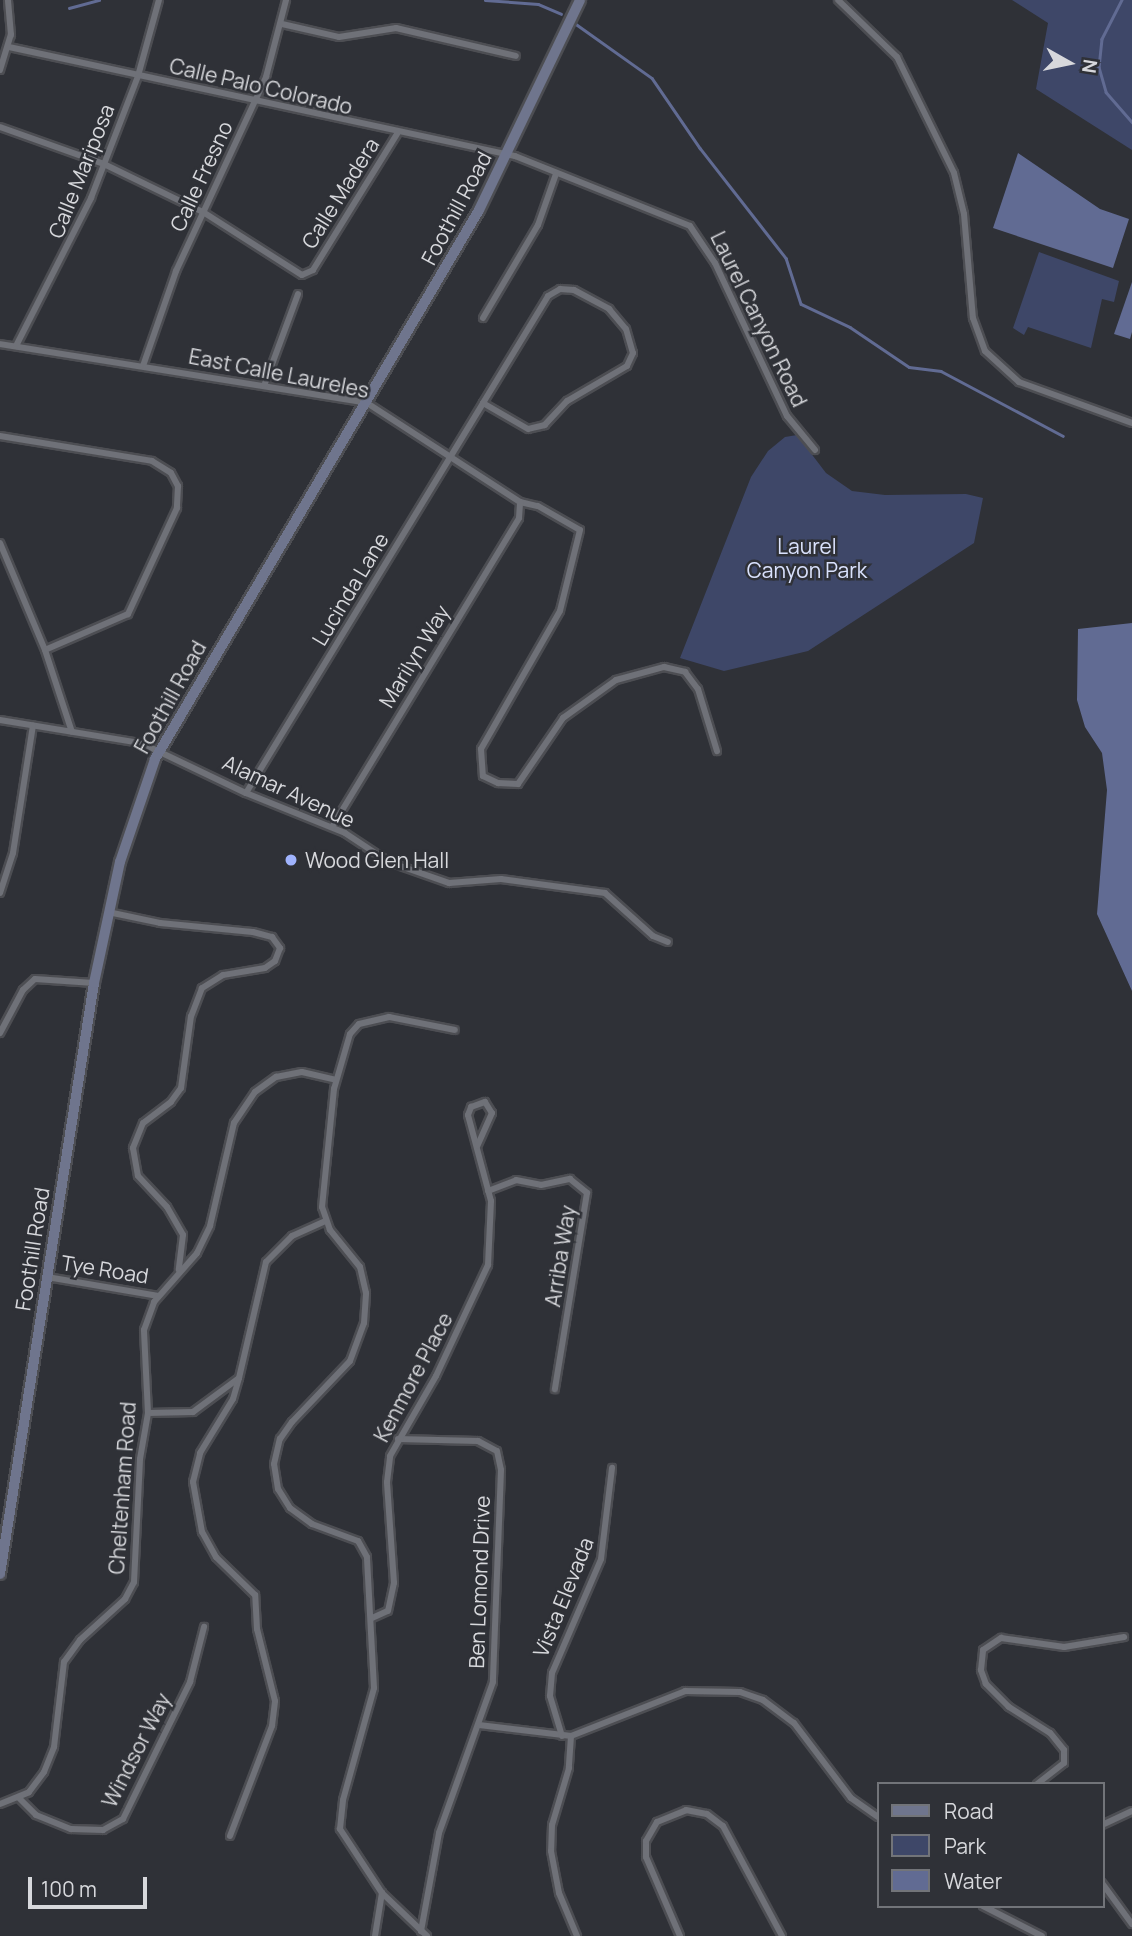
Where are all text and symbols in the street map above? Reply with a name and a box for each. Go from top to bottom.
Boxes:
north arrow [1034,28,1104,98]
street label: Calle Palo Colorado [167,53,355,119]
text: N [1076,58,1104,75]
street label: Calle Mariposa [43,100,119,242]
street label: Calle Fresno [164,117,238,235]
street label: Calle Madera [296,133,384,253]
street label: Foothill Road [416,147,496,269]
street label: Laurel Canyon Road [706,227,812,411]
street label: East Calle Laureles [187,343,371,403]
street label: Lucinda Lane [306,528,394,650]
park label: Laurel Canyon Park [747,533,867,583]
street label: Marilyn Way [374,600,454,712]
street label: Foothill Road [129,636,211,758]
street label: Alamar Avenue [219,749,359,833]
place label: Wood Glen Hall [305,847,449,873]
marker: Wood Glen Hall [283,852,299,868]
street label: Foothill Road [10,1185,54,1313]
street label: Arriba Way [540,1203,580,1309]
street label: Tye Road [60,1250,150,1288]
street label: Kenmore Place [368,1308,458,1446]
street label: Cheltenham Road [103,1401,141,1575]
street label: Ben Lomond Drive [463,1495,495,1669]
street label: Vista Elevada [528,1533,598,1661]
street label: Windsor Way [96,1689,176,1811]
legend [876,1782,1104,1908]
text: Road [944,1797,994,1825]
text: Park [944,1832,986,1860]
scale bar [32,1862,150,1906]
text: Water [944,1867,1002,1895]
text: 100 m [41,1875,97,1903]

